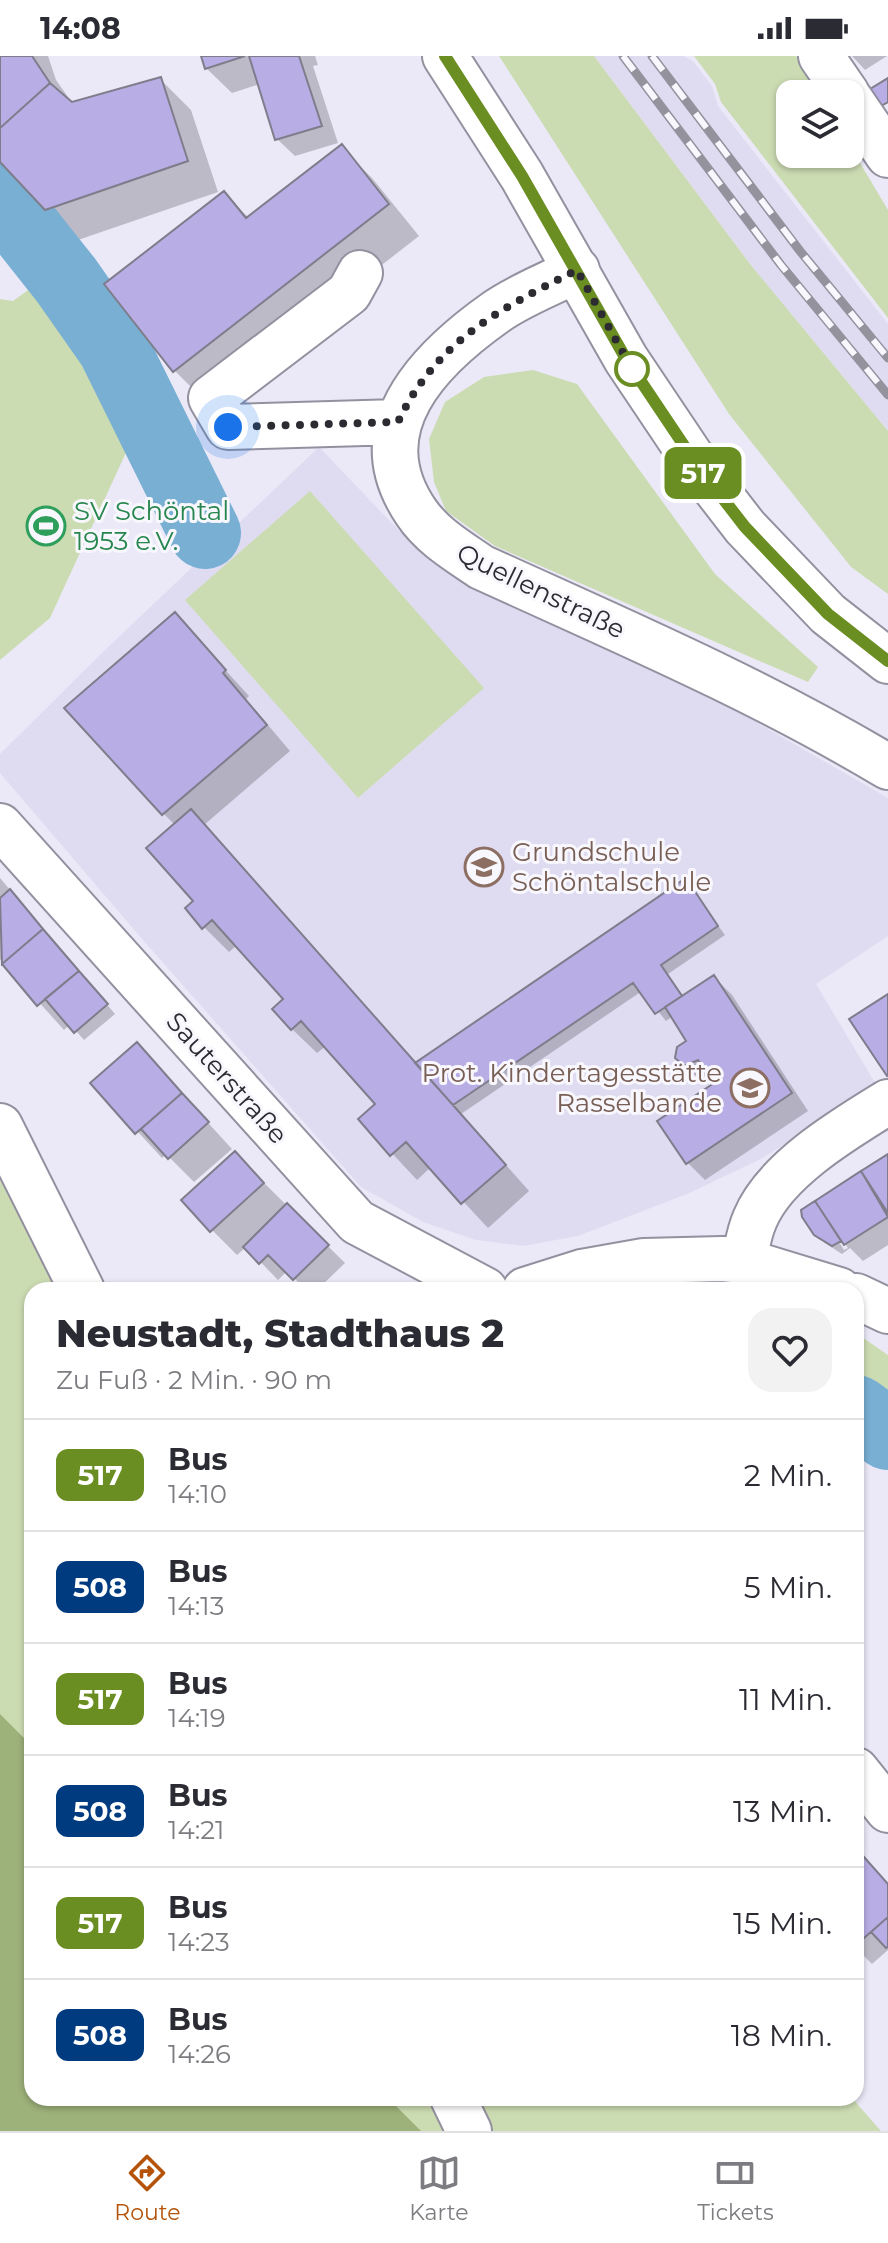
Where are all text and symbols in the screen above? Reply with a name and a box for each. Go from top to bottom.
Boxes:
text: 14:08 [40,10,121,47]
map controls [776,80,864,168]
button: layers [776,80,864,168]
unlabelled marker [615,352,649,386]
your location [208,407,248,447]
line badge: 517 [657,447,749,499]
text: 517 [681,456,726,490]
place label: SV Schöntal 1953 e.V. [74,495,229,557]
sports icon: SV Schöntal 1953 e.V. [25,505,67,547]
street label: Quellenstraße [452,536,630,646]
place label: Grundschule Schöntalschule [512,836,711,898]
school or university icon: Grundschule Schöntalschule [463,846,505,888]
street label: Sauterstraße [160,1006,294,1150]
place label: Prot. Kindertagesstätte Rasselbande [422,1057,722,1119]
school or university icon: Prot. Kindertagesstätte Rasselbande [729,1067,771,1109]
button: heart [748,1308,832,1392]
text: Neustadt, Stadthaus 2 [56,1310,504,1357]
text: Zu Fuß · 2 Min. · 90 m [56,1364,332,1396]
text: Bus [168,1441,228,1478]
text: 2 Min. [744,1457,832,1494]
text: 517 [78,1458,123,1492]
text: 14:10 [168,1478,227,1510]
text: Bus [168,1553,228,1590]
text: 5 Min. [744,1569,832,1606]
text: 508 [73,1570,127,1604]
text: 14:13 [168,1590,224,1622]
text: Bus [168,1665,228,1702]
text: 11 Min. [739,1681,832,1718]
text: 517 [78,1682,123,1716]
text: 14:19 [168,1702,225,1734]
text: Bus [168,1777,228,1814]
text: 13 Min. [733,1793,832,1830]
text: 508 [73,1794,127,1828]
text: 14:21 [168,1814,224,1846]
text: Bus [168,1889,228,1926]
text: 15 Min. [733,1905,832,1942]
text: 517 [78,1906,123,1940]
text: 14:23 [168,1926,230,1958]
text: Bus [168,2001,228,2038]
text: 18 Min. [731,2017,832,2054]
text: 508 [73,2018,127,2052]
text: 14:26 [168,2038,231,2070]
tab: Route [114,2151,181,2226]
tab: Karte [409,2151,469,2226]
tab: Tickets [697,2151,774,2226]

